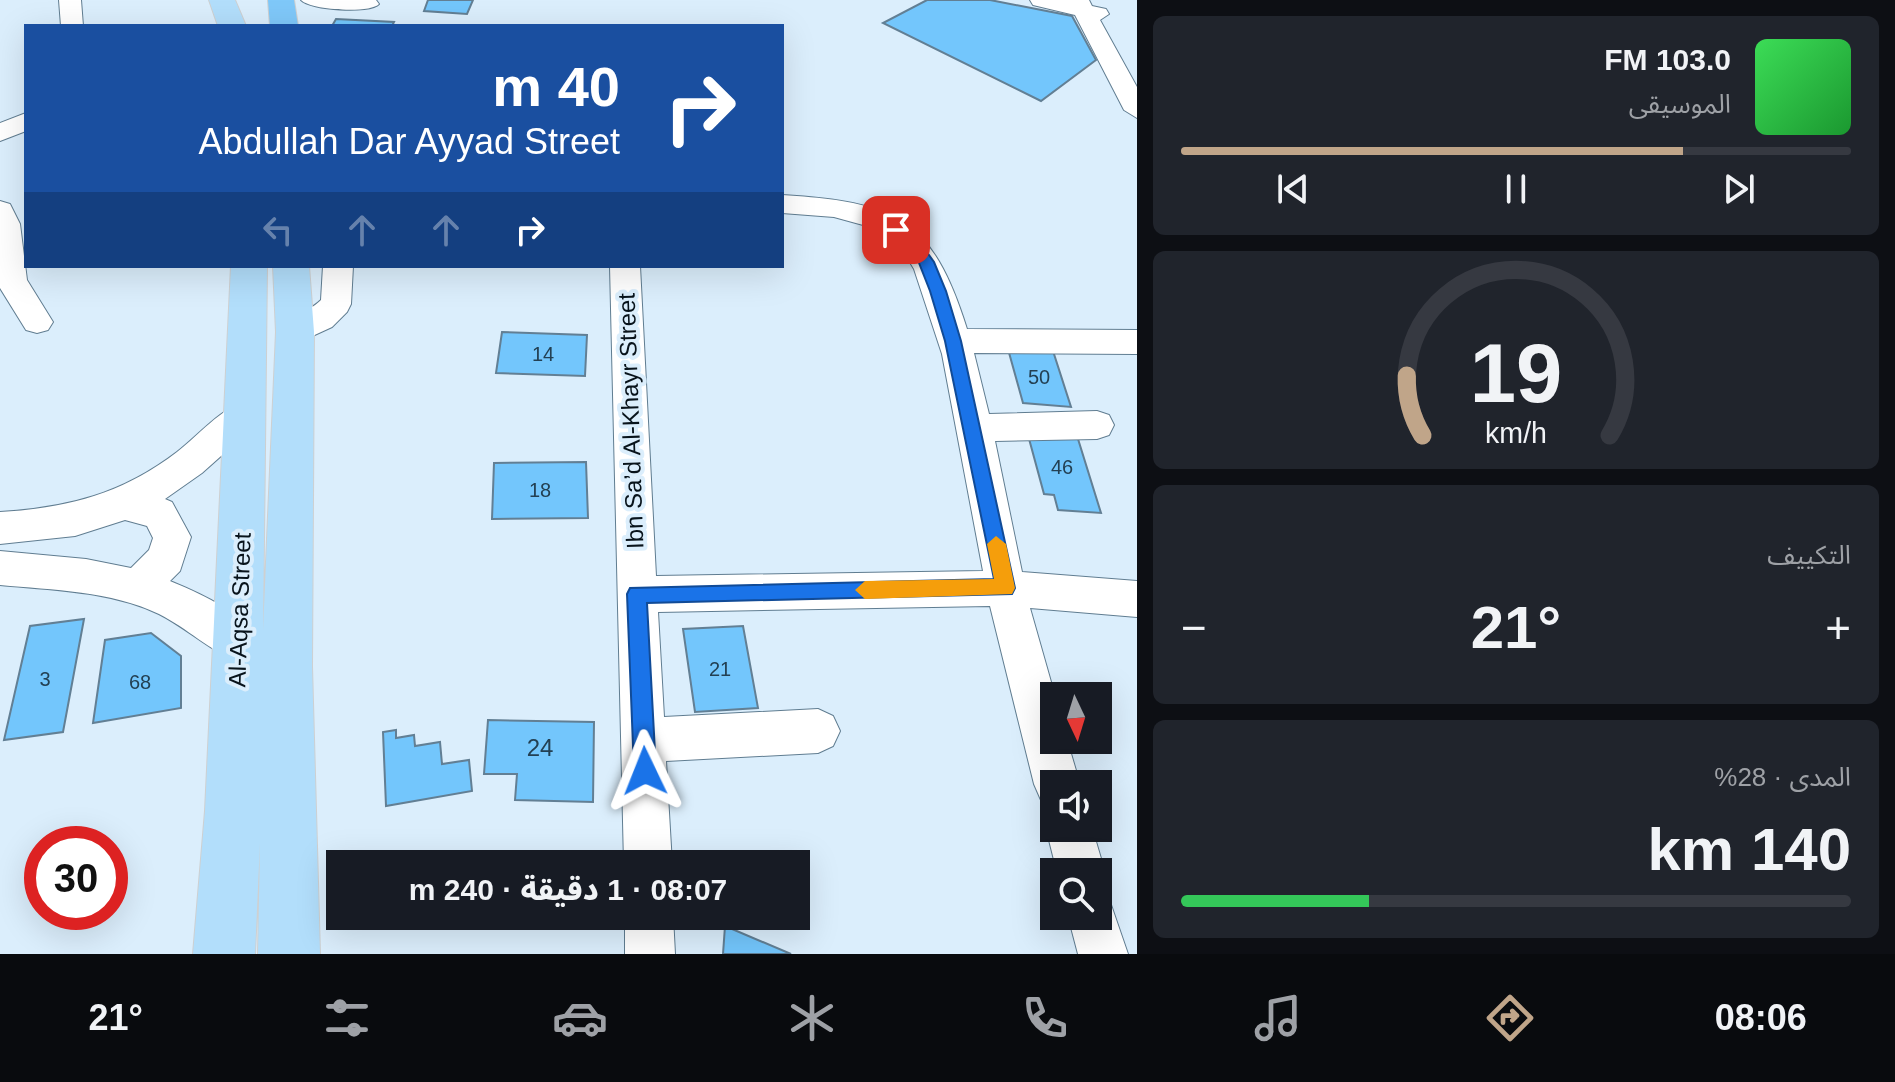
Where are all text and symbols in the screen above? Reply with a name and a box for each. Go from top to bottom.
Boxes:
text: 103.0 FM [1604,43,1731,76]
text: 40 m [492,55,620,118]
icon: right [648,56,752,160]
text: الموسيقى [1629,89,1731,119]
text: Abdullah Dar Ayyad Street [198,121,620,162]
icon: previous [1271,167,1315,211]
icon: pause [1494,167,1538,211]
icon: next [1717,167,1761,211]
pin [862,196,930,264]
icon: left [256,208,300,252]
icon: ahead [340,208,384,252]
icon: ahead [424,208,468,252]
icon: right [508,208,552,252]
icon: arrive [874,208,918,252]
street label: Ibn Sa’d Al-Khayr Street [613,292,648,549]
text: 19 [1470,326,1562,419]
house number: 14 [532,343,554,365]
house number: 50 [1028,366,1050,388]
text: km/h [1485,417,1547,449]
house number: 46 [1051,456,1073,478]
house number: 18 [529,479,551,501]
street label: Al-Aqsa Street [223,532,256,688]
text: التكييف [1767,540,1851,570]
text: 21° [1471,594,1561,661]
text: − [1181,603,1207,652]
text: + [1825,603,1851,652]
house number: 21 [709,658,731,680]
house number: 3 [39,668,51,690]
house number: 68 [129,671,151,693]
north arrow [1040,682,1112,754]
map controls [1040,682,1112,930]
position arrow [603,729,687,813]
house number: 24 [527,734,553,761]
text: المدى · 28% [1714,762,1851,792]
button: sound [1040,770,1112,842]
text: 140 km [1648,816,1851,883]
speed limit sign: 30 [24,826,128,930]
button: search [1040,858,1112,930]
text: 08:07 · 1 دقيقة · 240 m [409,873,727,906]
icon: filters [319,990,375,1046]
icon: car [552,990,608,1046]
icon: climate [784,990,840,1046]
icon: phone [1017,990,1073,1046]
icon: music [1250,990,1306,1046]
icon: directions [1482,990,1538,1046]
text: 21° [88,997,143,1038]
text: 08:06 [1715,997,1807,1038]

